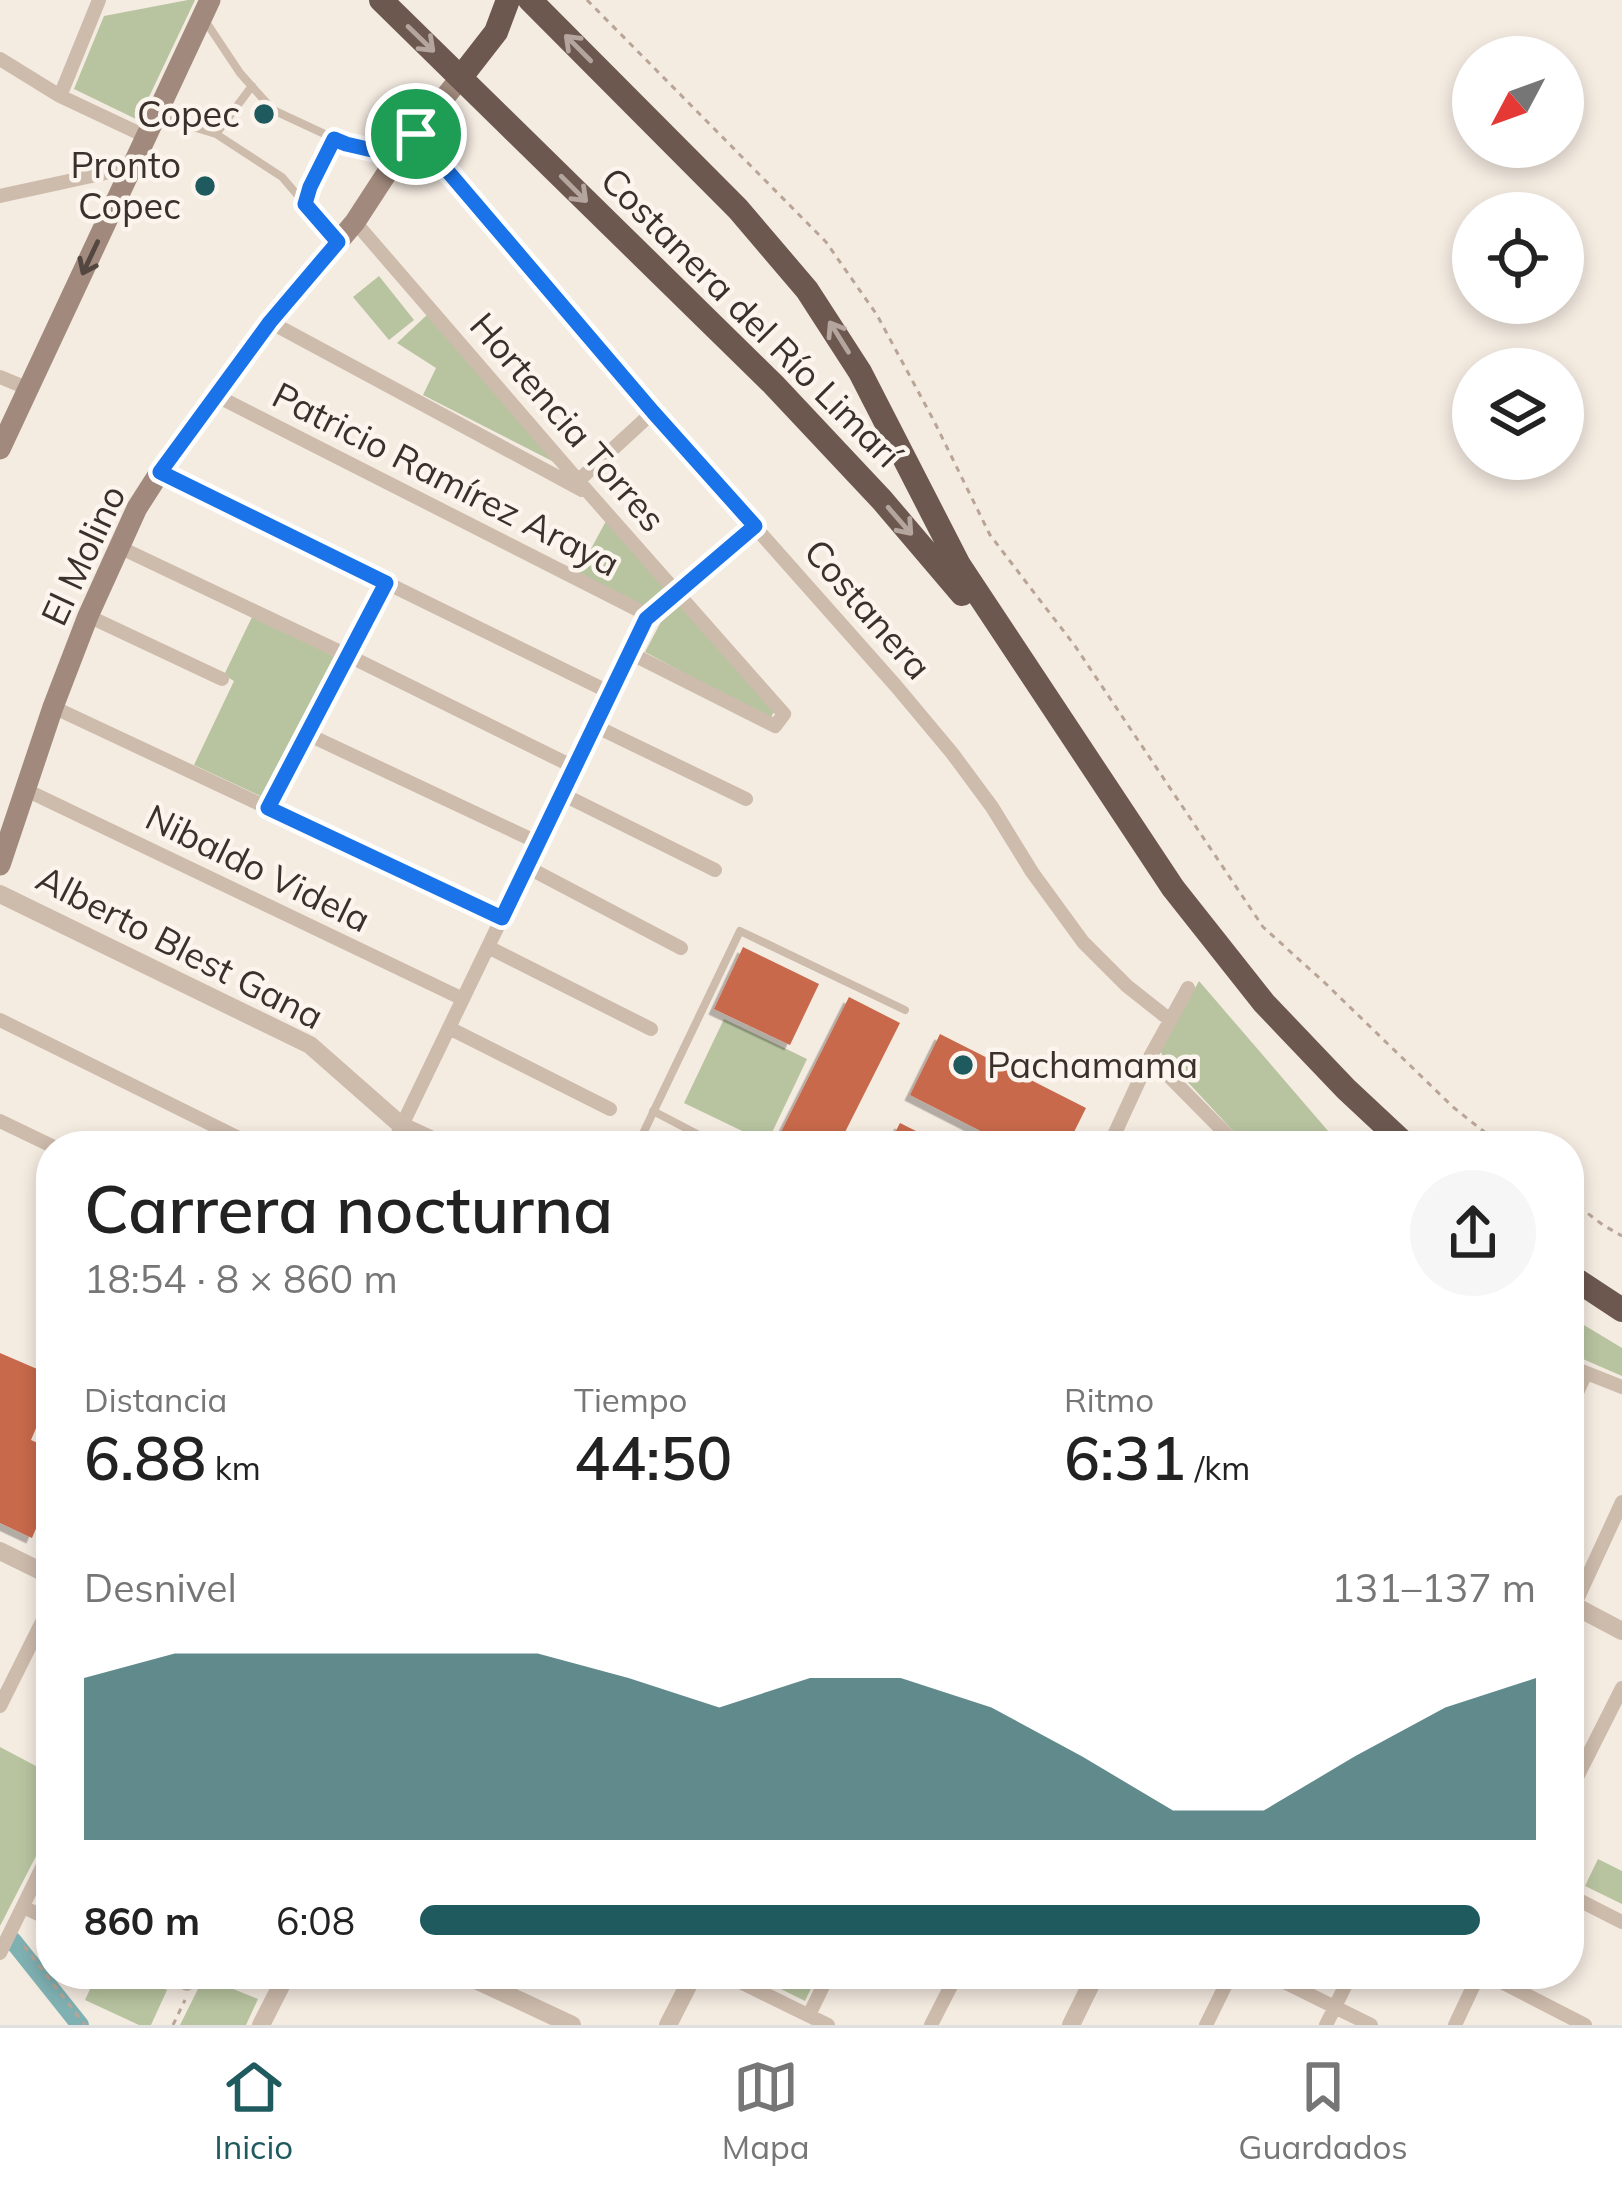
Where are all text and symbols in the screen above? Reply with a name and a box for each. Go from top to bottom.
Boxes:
one-way arrow [406,24,435,52]
one-way arrow [564,34,593,63]
north arrow [1452,36,1584,168]
map controls [1452,36,1584,480]
pin [365,83,467,185]
place label: Copec [137,91,240,136]
marker: Copec [251,101,277,127]
icon: arrive [383,101,449,167]
place label: Pronto Copec [70,142,181,228]
street label: Costanera del Río Limarí [592,157,913,478]
marker: Pronto Copec [192,173,218,199]
one-way arrow [558,174,588,204]
button: locate [1452,192,1584,324]
one-way arrow [78,239,100,275]
street label: Hortencia Torres [461,303,676,540]
one-way arrow [826,321,851,355]
button: layers [1452,348,1584,480]
street label: Patricio Ramírez Araya [265,372,627,586]
street label: El Molino [31,478,135,632]
one-way arrow [886,505,913,536]
street label: Costanera [795,529,941,688]
street label: Nibaldo Videla [139,794,378,941]
street label: Alberto Blest Gana [29,855,331,1038]
place label: Pachamama [987,1042,1198,1087]
marker: Pachamama [950,1052,976,1078]
text: Carrera nocturna [84,1167,613,1250]
button: share [1410,1170,1536,1296]
text: 18:54 · 8 × 860 m [84,1254,398,1303]
text: Distancia [84,1379,227,1420]
text: Tiempo [574,1379,687,1420]
text: Ritmo [1064,1379,1154,1420]
text: 6.88 [84,1420,206,1495]
text: 44:50 [574,1420,732,1495]
text: 6:31 [1064,1420,1186,1495]
text: km [206,1447,261,1488]
text: /km [1186,1447,1250,1488]
text: Desnivel [84,1563,237,1612]
text: 131–137 m [1331,1563,1536,1612]
text: 860 m [84,1896,200,1945]
text: 6:08 [276,1896,355,1945]
tab: Inicio [214,2054,293,2167]
tab: Mapa [722,2054,810,2167]
tab: Guardados [1238,2054,1408,2167]

